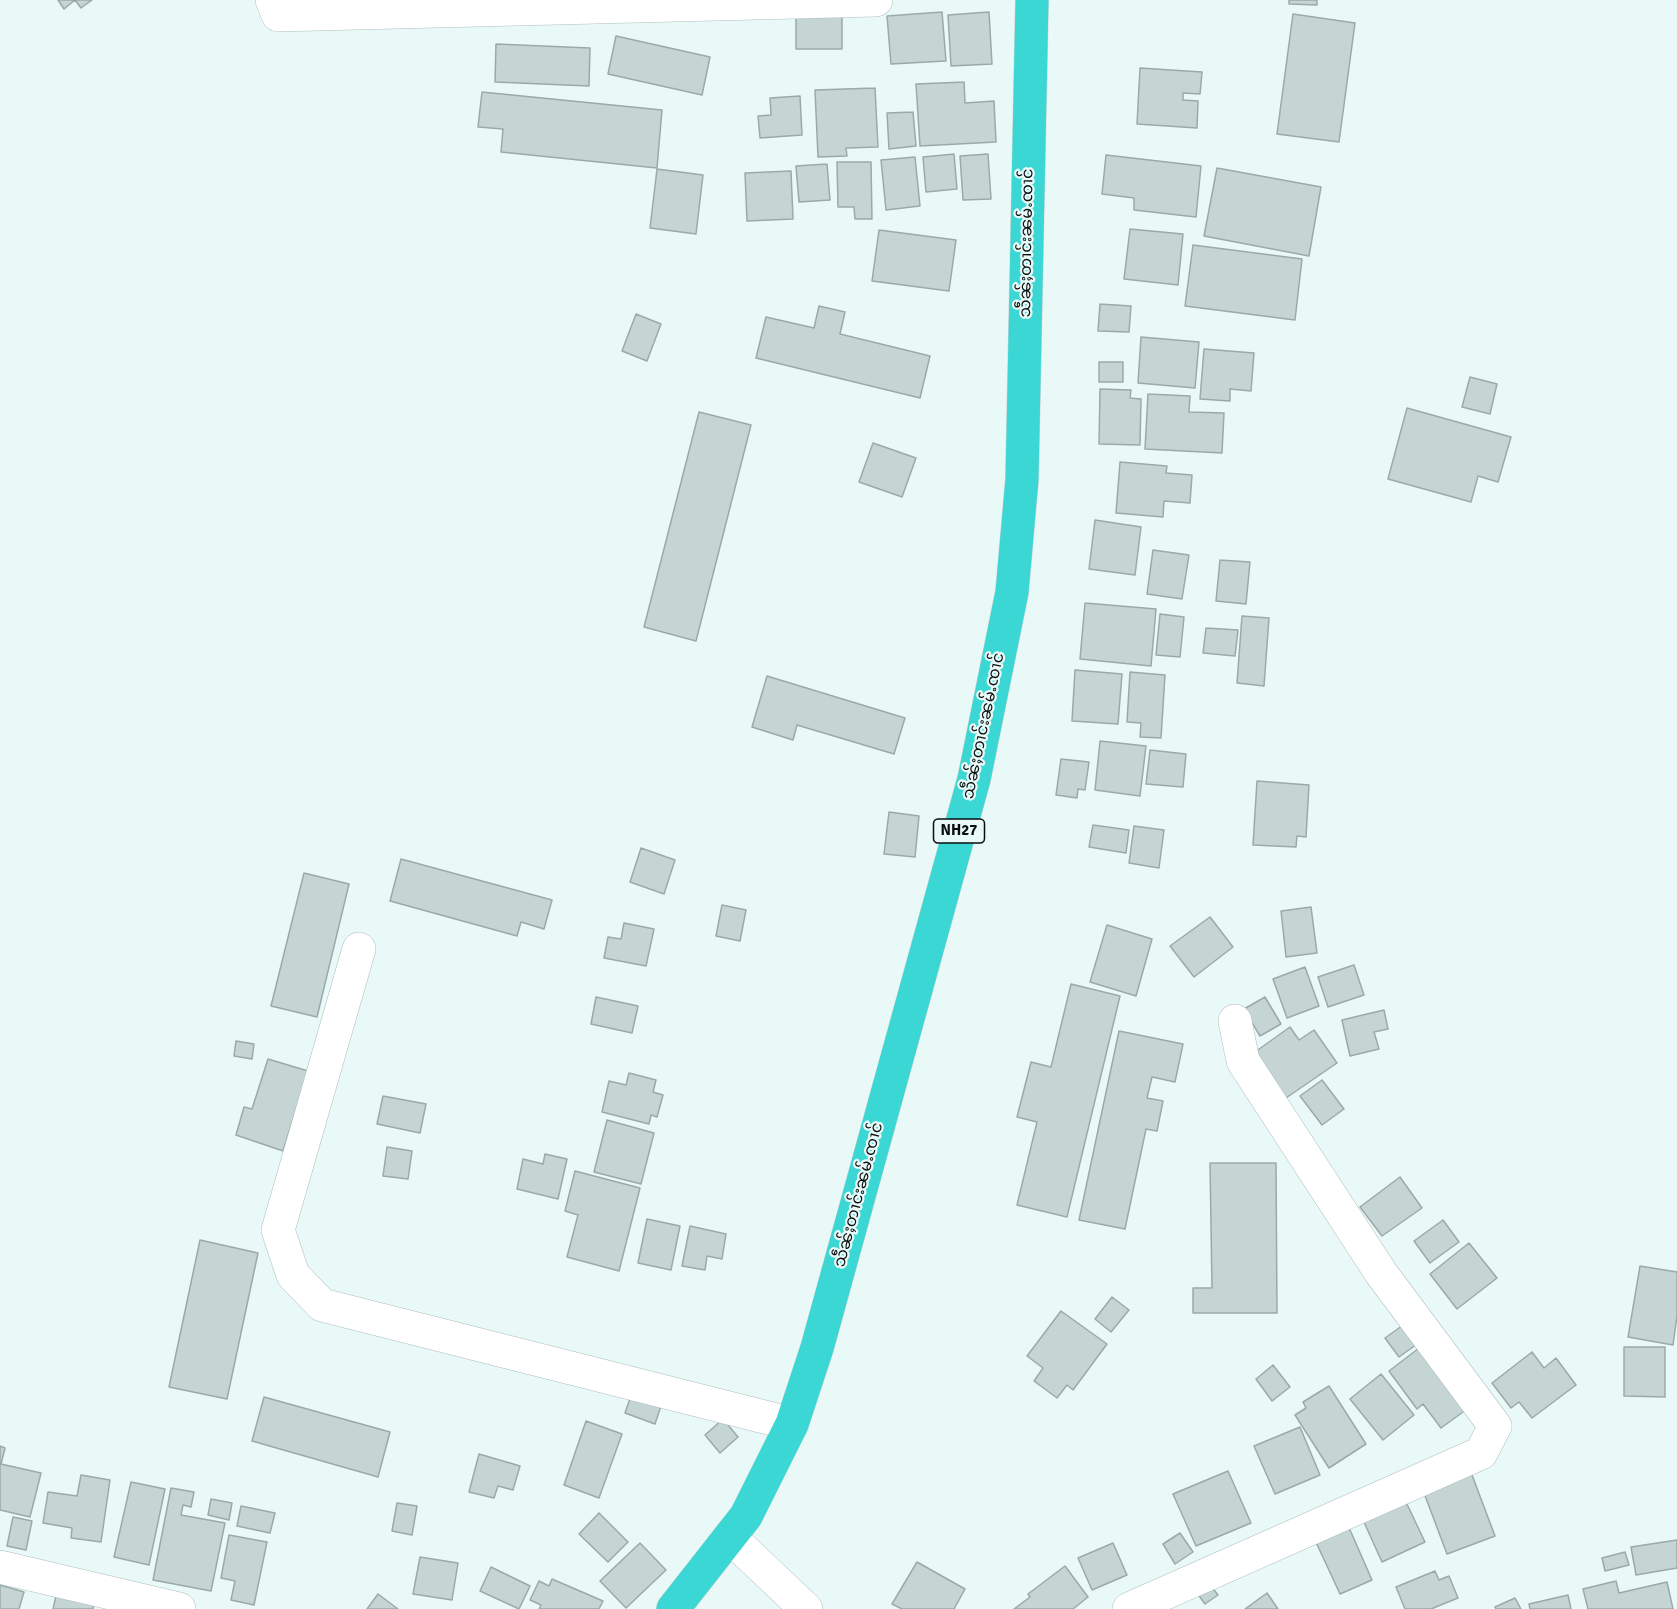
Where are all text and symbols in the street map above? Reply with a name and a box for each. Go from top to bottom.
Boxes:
street label: သဵၼ်ႈတၢင်းၼမ်ႉၸၢင် [1016,168,1038,318]
street label: သဵၼ်ႈတၢင်းၼမ်ႉၸၢင် [959,651,1009,801]
road number: NH27 [934,819,984,843]
street label: သဵၼ်ႈတၢင်းၼမ်ႉၸၢင် [830,1120,888,1270]

